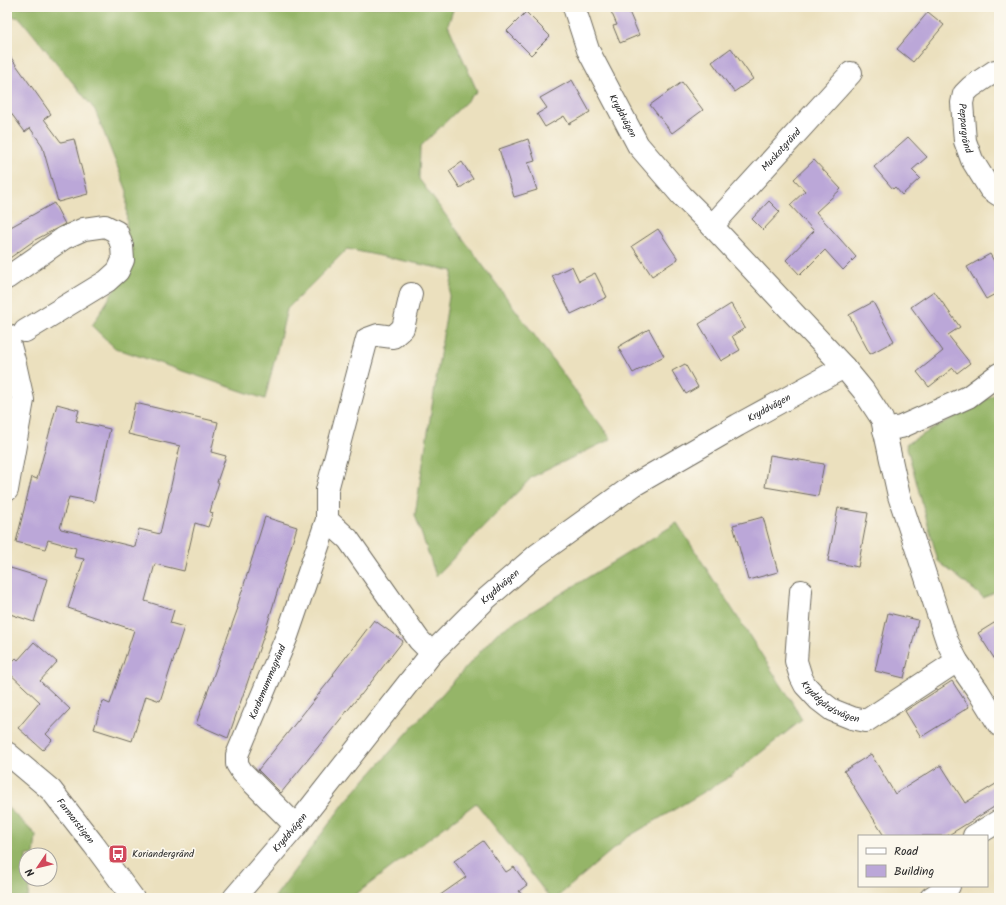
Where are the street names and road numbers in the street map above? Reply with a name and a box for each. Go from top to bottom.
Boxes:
street label: Kryddvägen [605,91,641,141]
street label: Peppargränd [954,103,977,157]
street label: Muskotgränd [757,124,806,175]
street label: Kryddvägen [744,390,794,426]
street label: Kryddvägen [477,565,523,608]
street label: Kardemummagränd [245,641,291,722]
street label: Kryddgårdsvägen [796,678,861,727]
street label: Farmarstigen [52,795,98,847]
street label: Kryddvägen [269,809,311,856]

